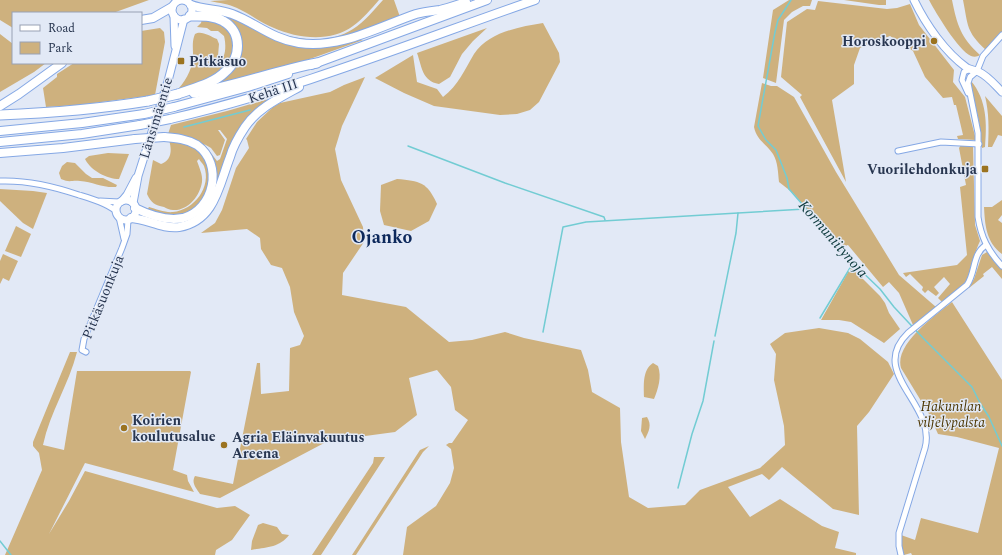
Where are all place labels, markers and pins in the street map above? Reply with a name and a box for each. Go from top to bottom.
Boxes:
place label: Horoskooppi [842,31,926,52]
marker: Horoskooppi [929,36,939,46]
place label: Pitkäsuo [189,51,247,72]
marker: Pitkäsuo [176,56,186,66]
place label: Vuorilehdonkuja [867,159,978,180]
marker: Vuorilehdonkuja [980,164,990,174]
place label: Koirien koulutusalue [132,410,216,447]
marker: Koirien koulutusalue [119,423,129,433]
place label: Agria Eläinvakuutus Areena [232,427,365,464]
marker: Agria Eläinvakuutus Areena [219,440,229,450]

